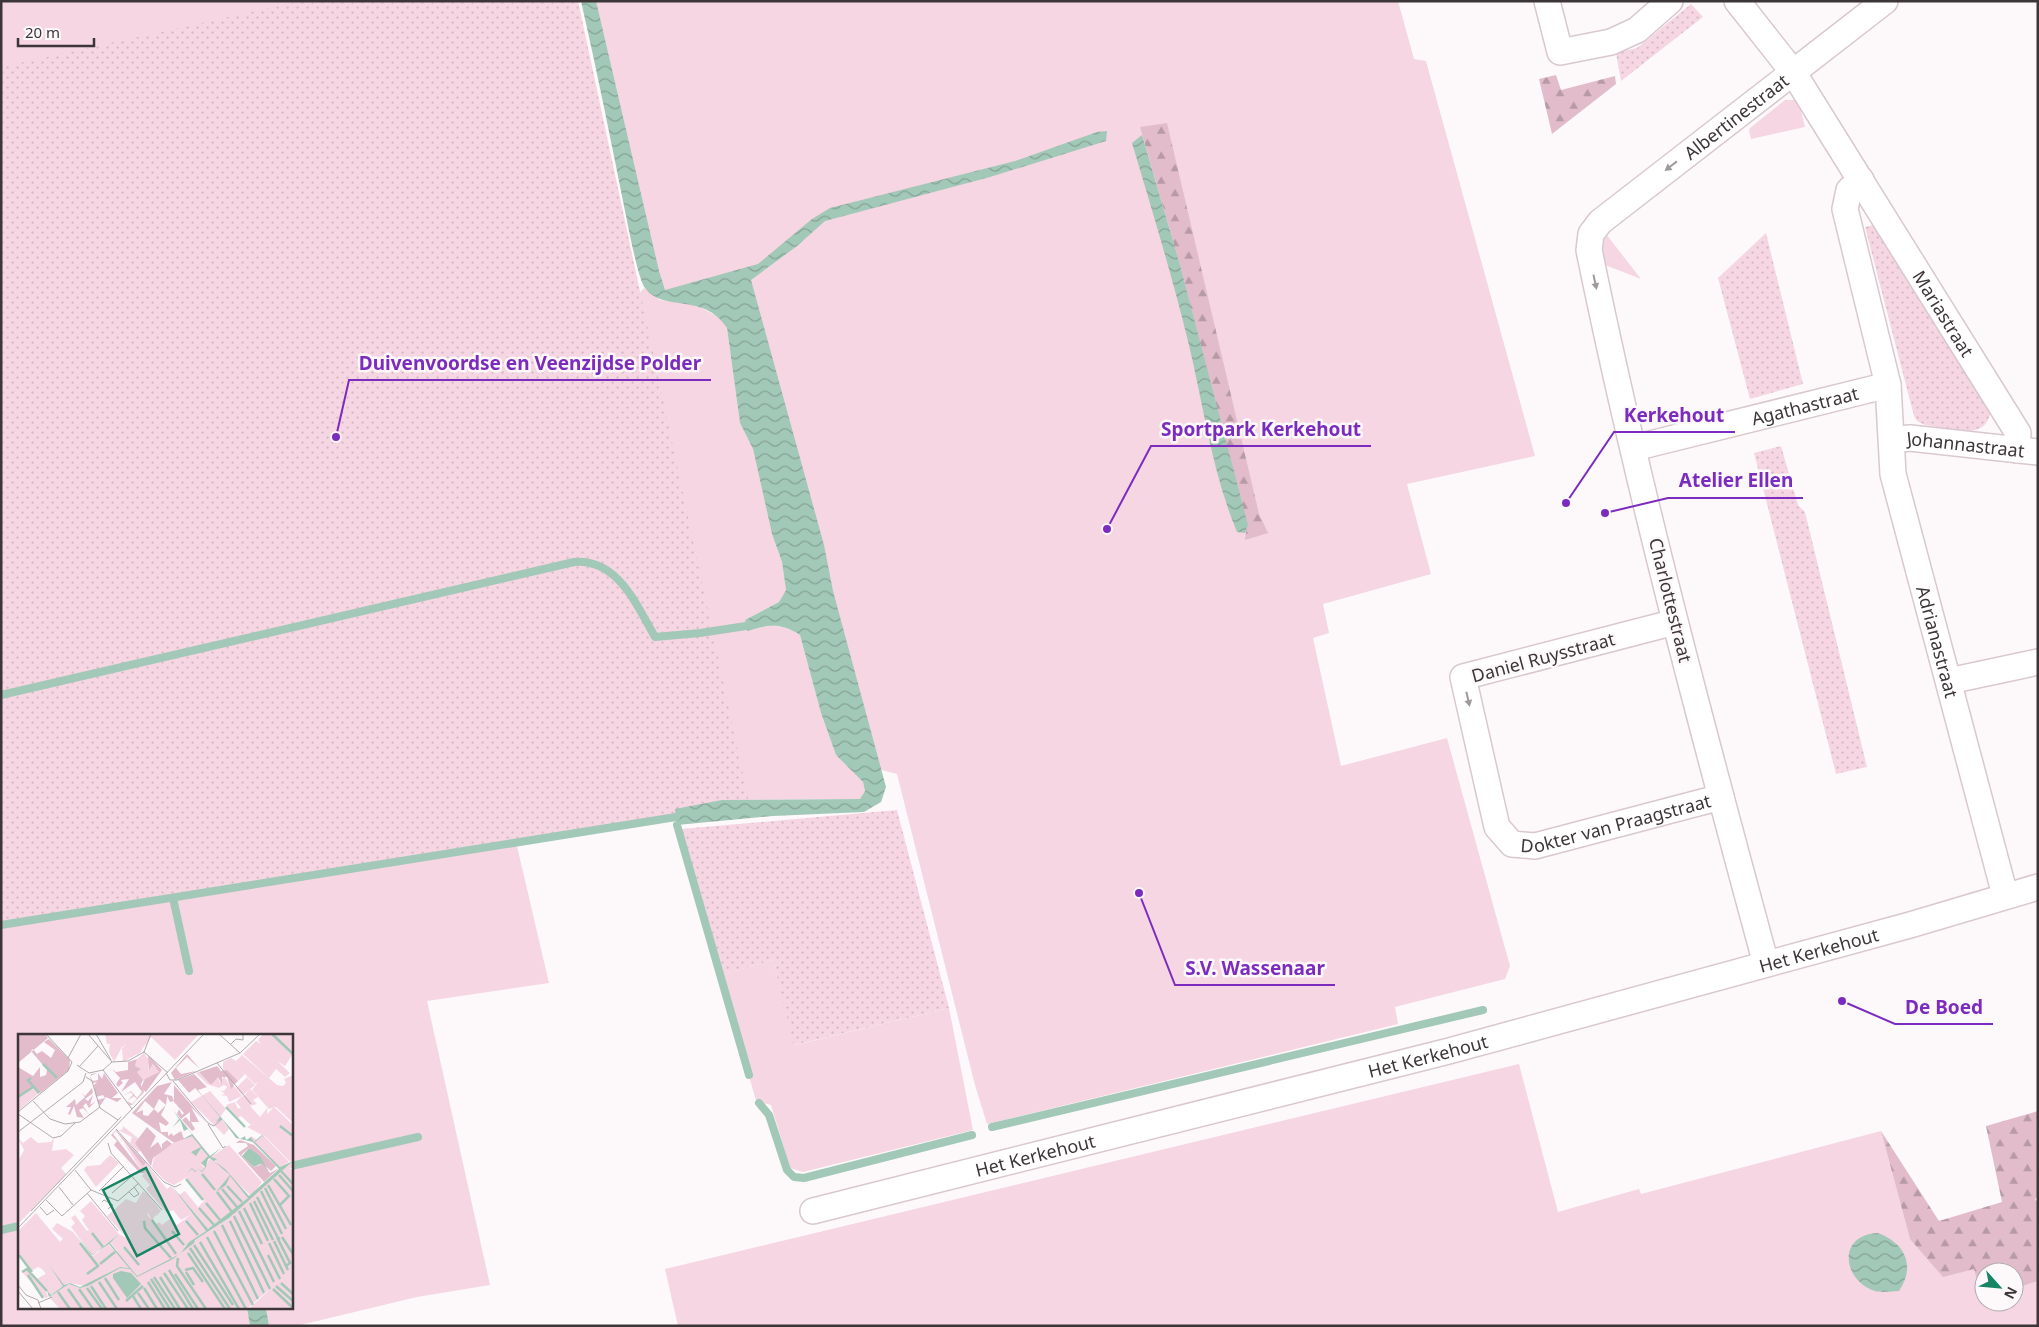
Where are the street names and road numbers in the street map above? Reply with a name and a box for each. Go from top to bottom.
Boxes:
street label: Albertinestraat [1679,68,1794,165]
street label: Mariastraat [1908,266,1980,362]
street label: Agathastraat [1749,381,1861,430]
street label: Johannastraat [1903,426,2026,462]
street label: Charlottestraat [1644,535,1698,665]
street label: Adrianastraat [1911,583,1964,701]
street label: Daniel Ruysstraat [1469,626,1618,688]
street label: Dokter van Praagstraat [1520,788,1714,858]
street label: Het Kerkehout [1756,922,1882,978]
street label: Het Kerkehout [1365,1029,1491,1083]
street label: Het Kerkehout [973,1128,1098,1182]

